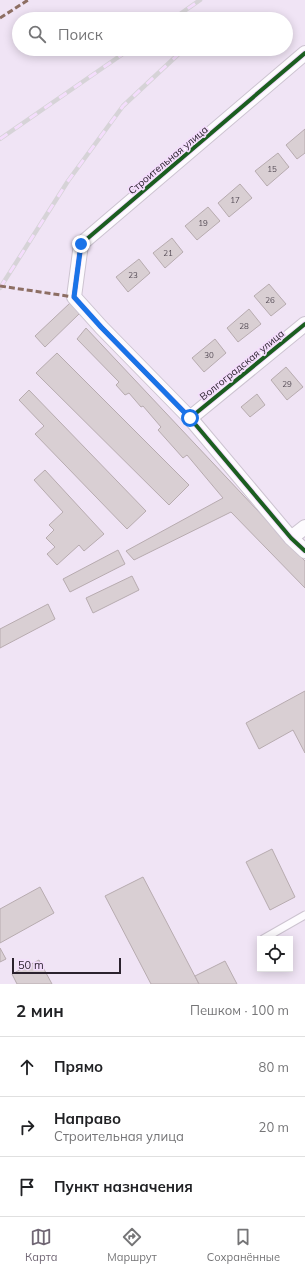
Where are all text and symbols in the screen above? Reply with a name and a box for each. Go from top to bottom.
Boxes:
search box [12,12,293,56]
icon: search [26,23,48,45]
text: Поиск [58,25,103,44]
street label: Строительная улица [126,123,210,197]
house number: 15 [267,164,277,174]
house number: 17 [230,195,240,205]
house number: 19 [198,218,208,228]
route end [72,235,90,253]
house number: 21 [163,248,173,258]
house number: 23 [128,270,138,280]
house number: 26 [265,295,275,305]
house number: 28 [239,321,249,331]
street label: Волгоградская улица [197,327,287,403]
house number: 30 [204,350,214,360]
house number: 29 [282,379,292,389]
route start [181,409,199,427]
map controls [257,936,293,972]
button: locate [257,936,293,972]
scale bar [12,956,121,975]
text: 50 m [18,958,44,972]
text: 2 мин [16,1000,64,1021]
text: Пешком · 100 m [190,1002,289,1018]
icon: ahead [16,1056,38,1078]
text: Прямо [54,1057,103,1076]
text: 80 m [259,1059,289,1075]
text: Направо [54,1109,121,1128]
icon: right [16,1116,38,1138]
text: 20 m [259,1119,289,1135]
text: Строительная улица [54,1128,184,1144]
icon: arrive [16,1176,38,1198]
text: Пункт назначения [54,1177,193,1196]
tab: Карта [25,1226,57,1264]
tab: Маршрут [107,1226,157,1264]
tab: Сохранённые [207,1226,280,1264]

